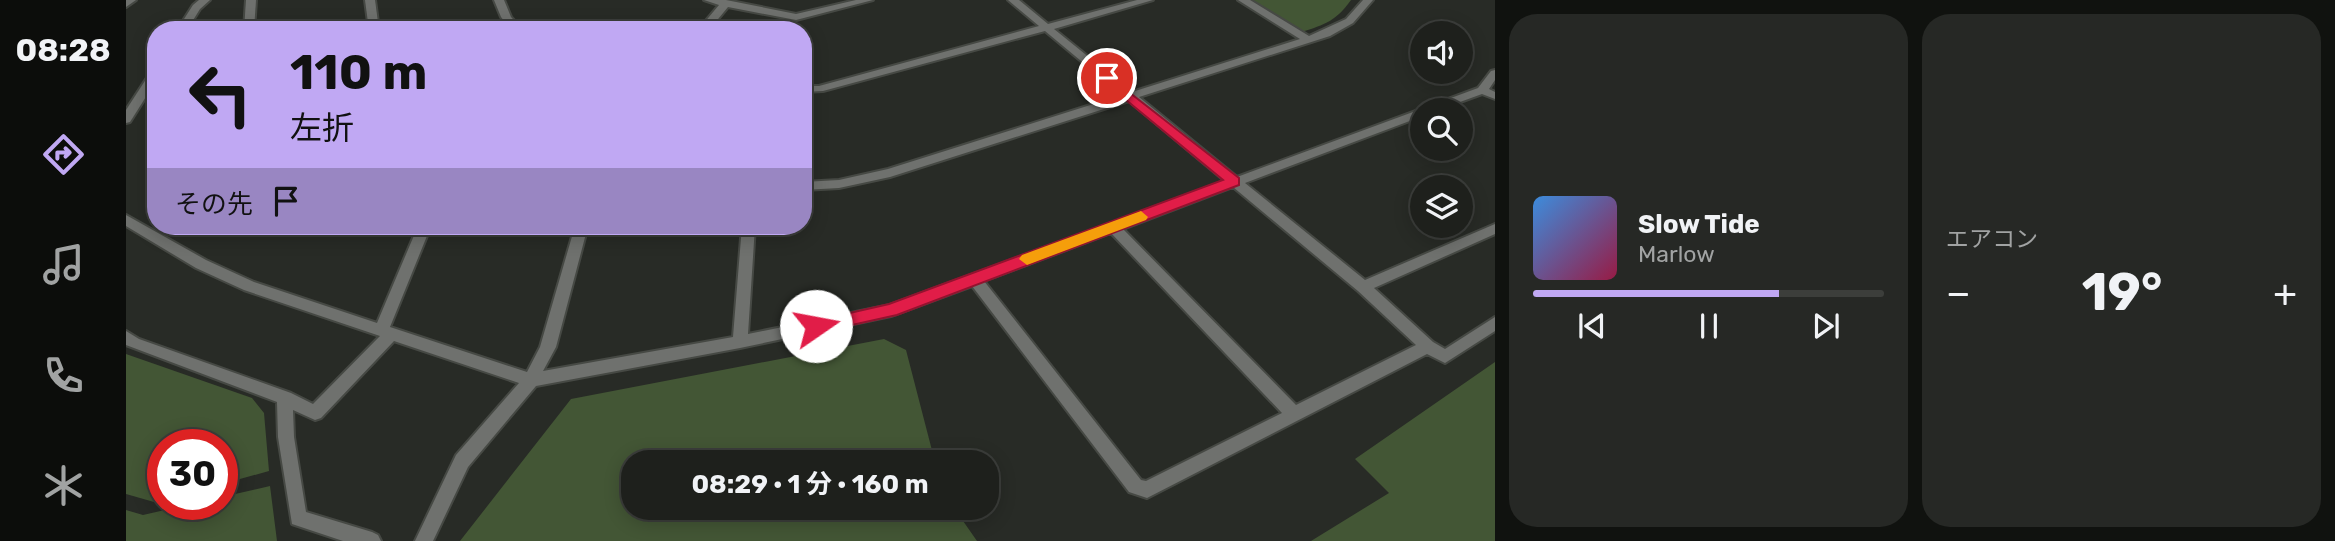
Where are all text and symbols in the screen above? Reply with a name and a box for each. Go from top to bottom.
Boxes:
map controls [1410,21,1473,238]
button: sound [1410,21,1473,84]
text: 08:28 [15,31,111,69]
text: 110 m [290,43,427,101]
pin [1077,48,1137,108]
icon: left [175,49,266,140]
icon: arrive [1088,59,1126,97]
button: search [1410,98,1473,161]
text: 左折 [290,109,354,147]
icon: directions [39,130,88,179]
button: layers [1410,175,1473,238]
icon: arrive [267,182,305,220]
text: その先 [175,189,253,220]
text: Slow Tide [1638,209,1760,240]
text: エアコン [1946,225,2038,253]
icon: music [39,240,88,289]
text: Marlow [1638,240,1715,268]
text: 19° [2082,261,2162,323]
text: − [1946,270,1971,316]
text: + [2273,270,2297,316]
position arrow [779,289,853,363]
icon: previous [1573,307,1611,345]
icon: pause [1690,307,1728,345]
icon: next [1807,307,1845,345]
icon: phone [39,351,88,400]
speed limit sign: 30 [147,429,238,520]
icon: climate [39,461,88,510]
text: 08:29 · 1 分 · 160 m [691,469,929,500]

